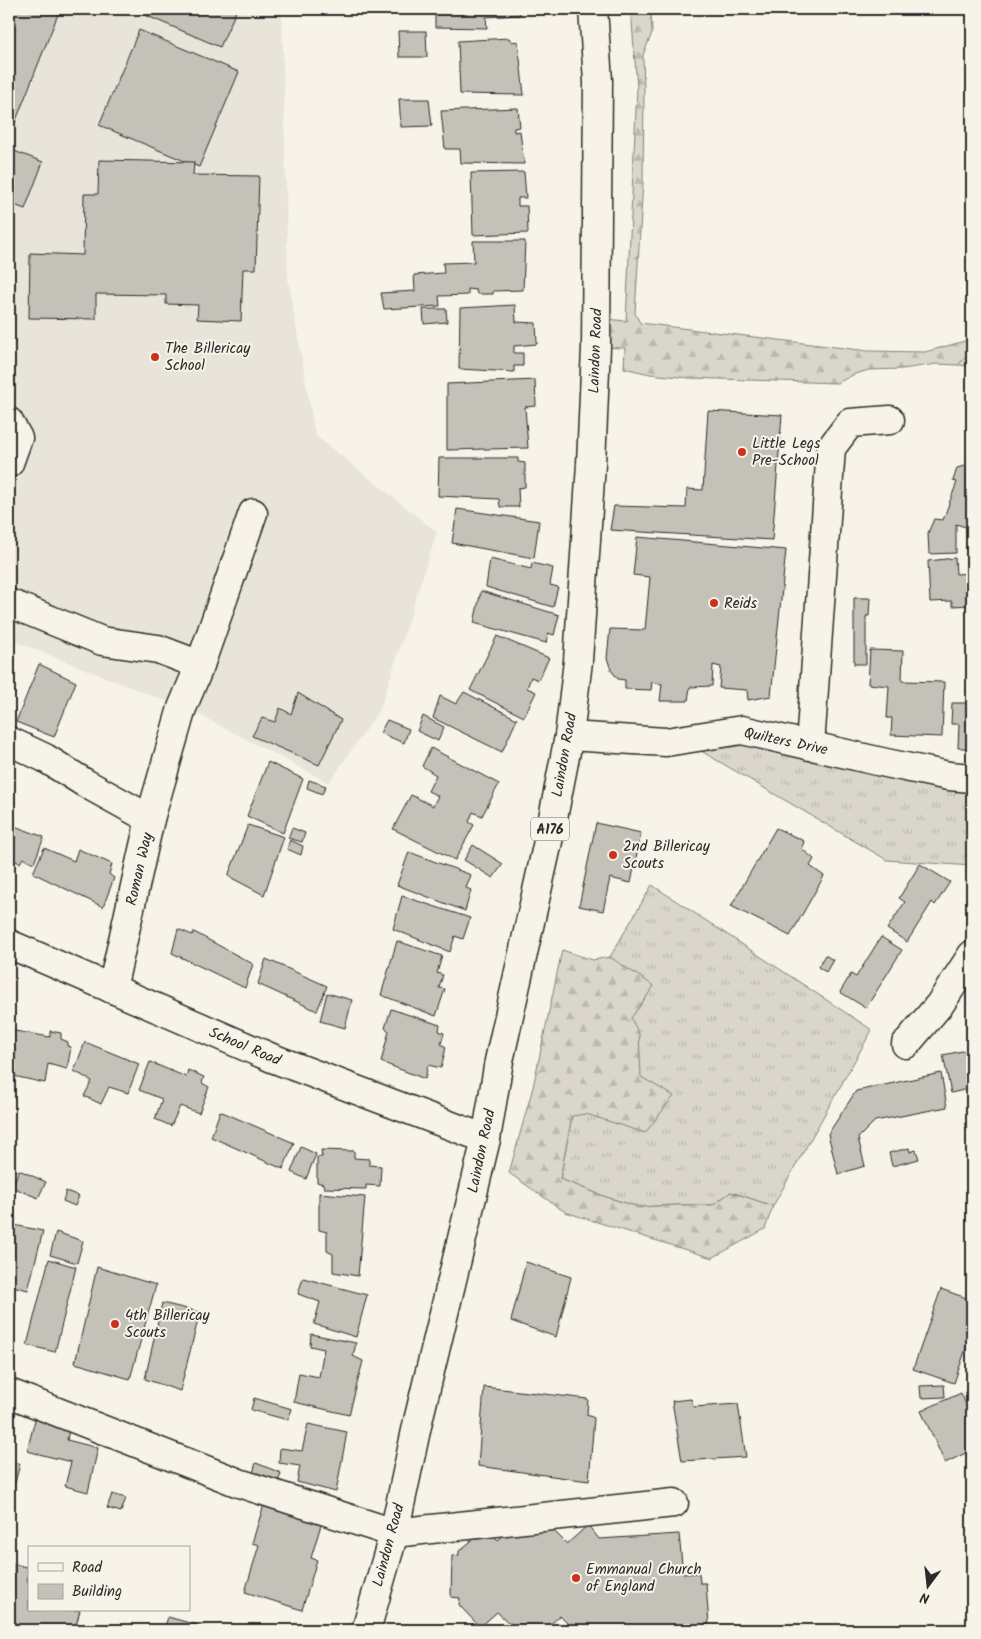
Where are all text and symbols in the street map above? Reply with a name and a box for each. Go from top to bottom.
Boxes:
street label: Laindon Road [583,308,609,394]
place label: The Billericay School [165,337,251,378]
marker: The Billericay School [149,351,161,363]
place label: Little Legs Pre-School [752,432,821,473]
marker: Little Legs Pre-School [736,446,748,458]
place label: Reids [724,592,758,616]
marker: Reids [708,597,720,609]
street label: Laindon Road [546,711,584,799]
street label: Quilters Drive [742,721,830,763]
road number: A176 [531,818,569,841]
street label: Roman Way [120,829,160,908]
place label: 2nd Billericay Scouts [623,835,711,876]
marker: 2nd Billericay Scouts [607,849,619,861]
street label: School Road [205,1021,285,1073]
street label: Laindon Road [461,1107,503,1195]
place label: 4th Billericay Scouts [125,1304,211,1345]
marker: 4th Billericay Scouts [109,1318,121,1330]
street label: Laindon Road [366,1501,412,1589]
legend [28,1546,190,1612]
text: Road [72,1556,103,1580]
place label: Emmanual Church of England [586,1558,702,1599]
north arrow [904,1562,954,1612]
marker: Emmanual Church of England [570,1572,582,1584]
text: Building [72,1580,122,1604]
text: N [918,1586,932,1609]

